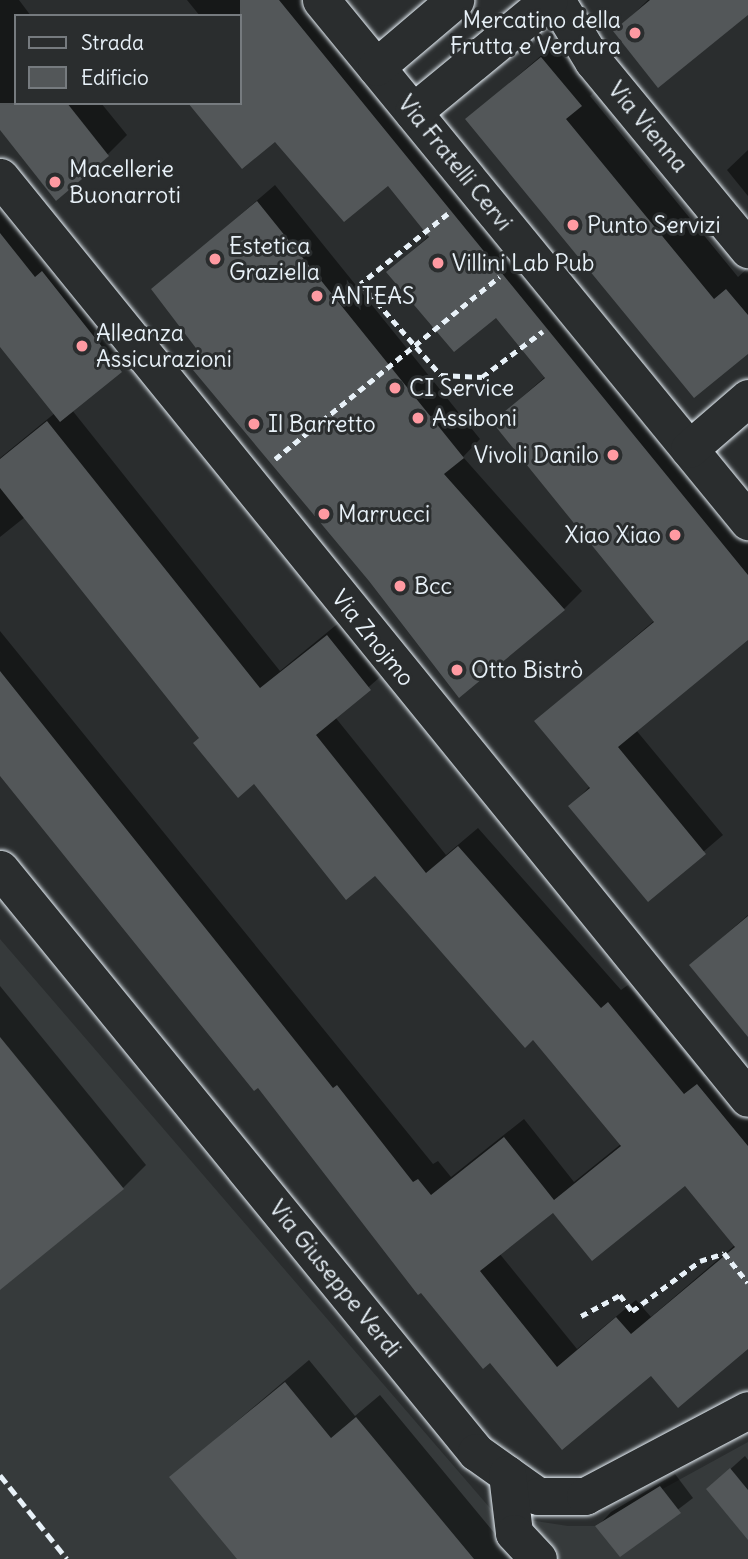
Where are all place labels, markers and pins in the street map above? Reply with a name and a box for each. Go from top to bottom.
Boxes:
place label: Mercatino della Frutta e Verdura [450,6,621,60]
marker: Mercatino della Frutta e Verdura [627,25,643,41]
place label: Macellerie Buonarroti [69,155,181,209]
marker: Macellerie Buonarroti [47,174,63,190]
place label: Punto Servizi [587,211,721,239]
marker: Punto Servizi [565,217,581,233]
place label: Estetica Graziella [229,232,320,286]
place label: Villini Lab Pub [452,249,595,277]
marker: Estetica Graziella [207,251,223,267]
marker: Villini Lab Pub [430,255,446,271]
place label: ANTEAS [331,282,415,310]
marker: ANTEAS [309,288,325,304]
place label: Alleanza Assicurazioni [96,319,232,373]
marker: Alleanza Assicurazioni [74,338,90,354]
place label: CI Service [409,374,514,402]
marker: CI Service [387,380,403,396]
place label: Assiboni [432,404,517,432]
place label: Il Barretto [268,410,376,438]
marker: Assiboni [410,410,426,426]
marker: Il Barretto [246,416,262,432]
place label: Vivoli Danilo [474,441,599,469]
marker: Vivoli Danilo [605,447,621,463]
place label: Marrucci [338,500,430,528]
marker: Marrucci [316,506,332,522]
place label: Xiao Xiao [565,521,661,549]
marker: Xiao Xiao [667,527,683,543]
place label: Bcc [414,572,452,600]
marker: Bcc [392,578,408,594]
place label: Otto Bistrò [471,656,583,684]
marker: Otto Bistrò [449,662,465,678]

